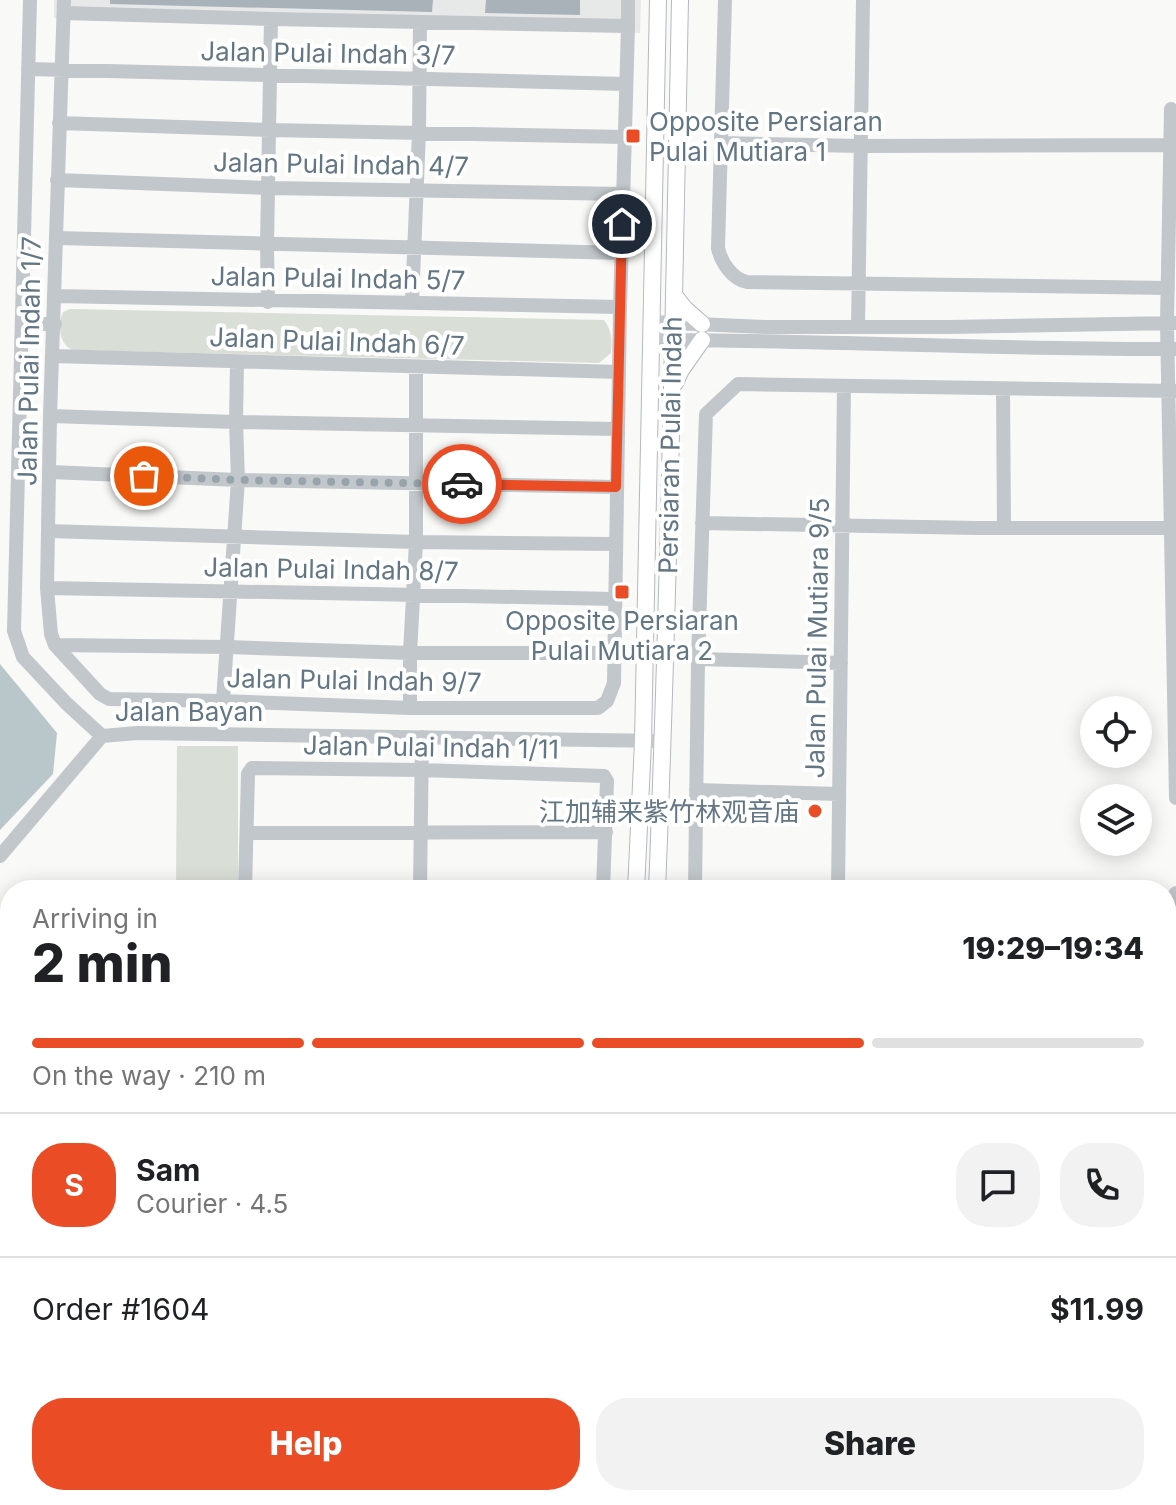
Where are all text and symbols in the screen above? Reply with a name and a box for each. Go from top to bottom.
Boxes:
street label: Jalan Pulai Indah 3/7 [200,35,456,71]
place label: Opposite Persiaran Pulai Mutiara 1 [649,106,883,167]
marker: Opposite Persiaran Pulai Mutiara 1 [624,127,642,145]
street label: Jalan Pulai Indah 4/7 [213,146,469,182]
pin [588,190,656,258]
icon: home [600,202,644,246]
street label: Jalan Pulai Indah 1/7 [11,236,47,486]
street label: Jalan Pulai Indah 5/7 [210,260,466,296]
street label: Persiaran Pulai Indah [652,316,688,574]
street label: Jalan Pulai Indah 6/7 [209,321,465,361]
pin [110,442,178,510]
courier [422,444,502,524]
icon: bag [122,454,166,498]
icon: car [440,462,484,506]
street label: Jalan Pulai Mutiara 9/5 [799,497,835,779]
street label: Jalan Pulai Indah 8/7 [203,551,459,587]
marker: Opposite Persiaran Pulai Mutiara 2 [613,583,631,601]
place label: Opposite Persiaran Pulai Mutiara 2 [505,605,739,666]
street label: Jalan Pulai Indah 9/7 [226,662,482,698]
street label: Jalan Bayan [115,696,263,727]
map controls [1080,696,1152,856]
button: locate [1080,696,1152,768]
street label: Jalan Pulai Indah 1/11 [303,729,559,765]
button: layers [1080,784,1152,856]
place label: 江加辅来紫竹林观音庙 [539,796,799,827]
marker: 江加辅来紫竹林观音庙 [806,802,824,820]
text: Arriving in [32,903,158,934]
text: 19:29–19:34 [962,930,1144,966]
text: 2 min [32,932,173,995]
text: On the way · 210 m [32,1060,266,1091]
button: chat [956,1143,1040,1227]
button: phone [1060,1143,1144,1227]
text: Sam [136,1152,200,1188]
text: S [64,1167,84,1203]
text: Courier · 4.5 [136,1188,288,1219]
text: Order #1604 [32,1291,209,1327]
text: $11.99 [1050,1291,1144,1327]
button: Help [32,1398,580,1490]
button: Share [596,1398,1144,1490]

